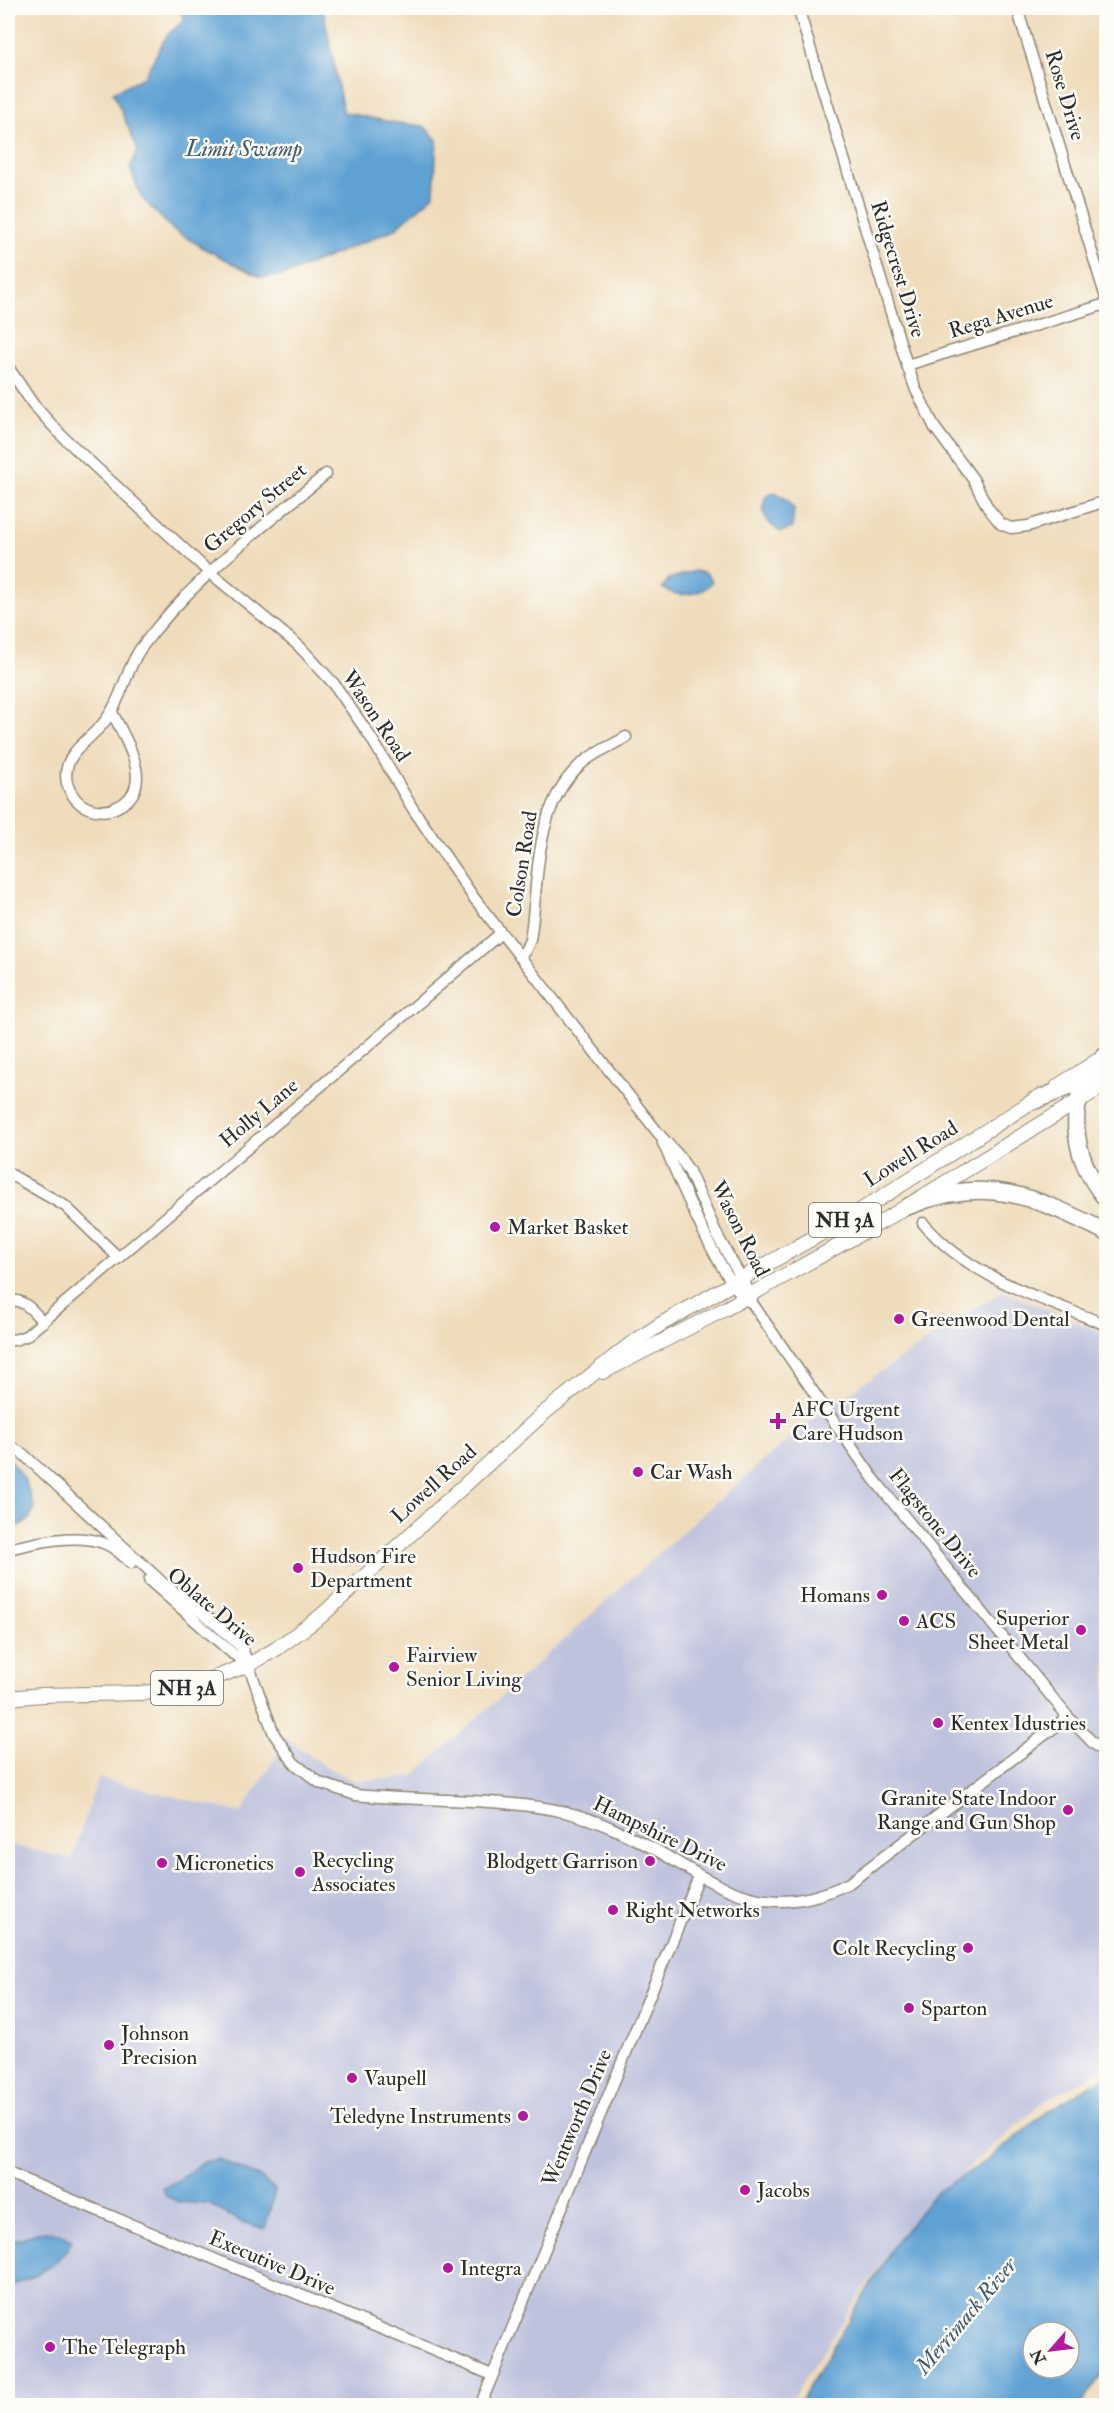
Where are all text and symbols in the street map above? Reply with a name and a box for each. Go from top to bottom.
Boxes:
street label: Rose Drive [1038,46,1092,144]
water label: Limit Swamp [185,135,302,163]
street label: Ridgecrest Drive [864,197,932,341]
street label: Rega Avenue [945,287,1057,345]
street label: Gregory Street [198,457,312,559]
street label: Wason Road [335,664,417,767]
street label: Colson Road [500,808,544,919]
street label: Holly Lane [214,1072,304,1154]
street label: Lowell Road [859,1114,964,1194]
street label: Wason Road [704,1175,776,1282]
road number: NH 3A [809,1203,881,1237]
place label: Market Basket [507,1214,628,1241]
marker: Market Basket [488,1220,502,1234]
place label: Greenwood Dental [911,1306,1070,1333]
marker: Greenwood Dental [892,1312,906,1326]
place label: AFC Urgent Care Hudson [791,1396,903,1447]
marker: AFC Urgent Care Hudson [769,1412,787,1430]
street label: Lowell Road [386,1438,483,1529]
place label: Car Wash [650,1459,732,1486]
street label: Flagstone Drive [882,1463,988,1584]
marker: Car Wash [631,1465,645,1479]
place label: Hudson Fire Department [310,1543,416,1594]
marker: Hudson Fire Department [291,1561,305,1575]
street label: Oblate Drive [161,1562,263,1653]
place label: Homans [800,1582,870,1609]
marker: Homans [875,1588,889,1602]
place label: Superior Sheet Metal [968,1605,1070,1656]
place label: ACS [915,1608,956,1635]
marker: ACS [897,1614,911,1628]
marker: Superior Sheet Metal [1074,1623,1088,1637]
place label: Fairview Senior Living [406,1642,522,1693]
marker: Fairview Senior Living [387,1660,401,1674]
road number: NH 3A [151,1671,223,1705]
place label: Kentex Idustries [950,1710,1086,1737]
marker: Kentex Idustries [931,1716,945,1730]
place label: Granite State Indoor Range and Gun Shop [877,1785,1056,1836]
street label: Hampshire Drive [589,1790,731,1878]
marker: Granite State Indoor Range and Gun Shop [1061,1803,1075,1817]
place label: Recycling Associates [311,1847,395,1898]
place label: Blodgett Garrison [486,1848,638,1875]
place label: Micronetics [174,1850,274,1877]
marker: Blodgett Garrison [643,1854,657,1868]
marker: Micronetics [155,1856,169,1870]
marker: Recycling Associates [293,1865,307,1879]
place label: Right Networks [625,1897,760,1924]
marker: Right Networks [606,1903,620,1917]
place label: Colt Recycling [832,1935,957,1962]
marker: Colt Recycling [961,1941,975,1955]
place label: Sparton [921,1995,988,2022]
marker: Sparton [902,2001,916,2015]
place label: Johnson Precision [120,2020,197,2071]
marker: Johnson Precision [102,2038,116,2052]
street label: Wentworth Drive [535,2045,618,2192]
place label: Vaupell [364,2065,427,2092]
marker: Vaupell [345,2071,359,2085]
place label: Teledyne Instruments [330,2103,511,2130]
marker: Teledyne Instruments [516,2109,530,2123]
place label: Jacobs [756,2177,810,2204]
marker: Jacobs [738,2183,752,2197]
street label: Executive Drive [205,2224,340,2302]
water label: Merrimack River [908,2251,1024,2382]
place label: Integra [460,2255,522,2282]
marker: Integra [441,2261,455,2275]
north arrow [1021,2320,1081,2380]
place label: The Telegraph [62,2334,186,2361]
marker: The Telegraph [43,2340,57,2354]
text: N [1026,2345,1051,2368]

